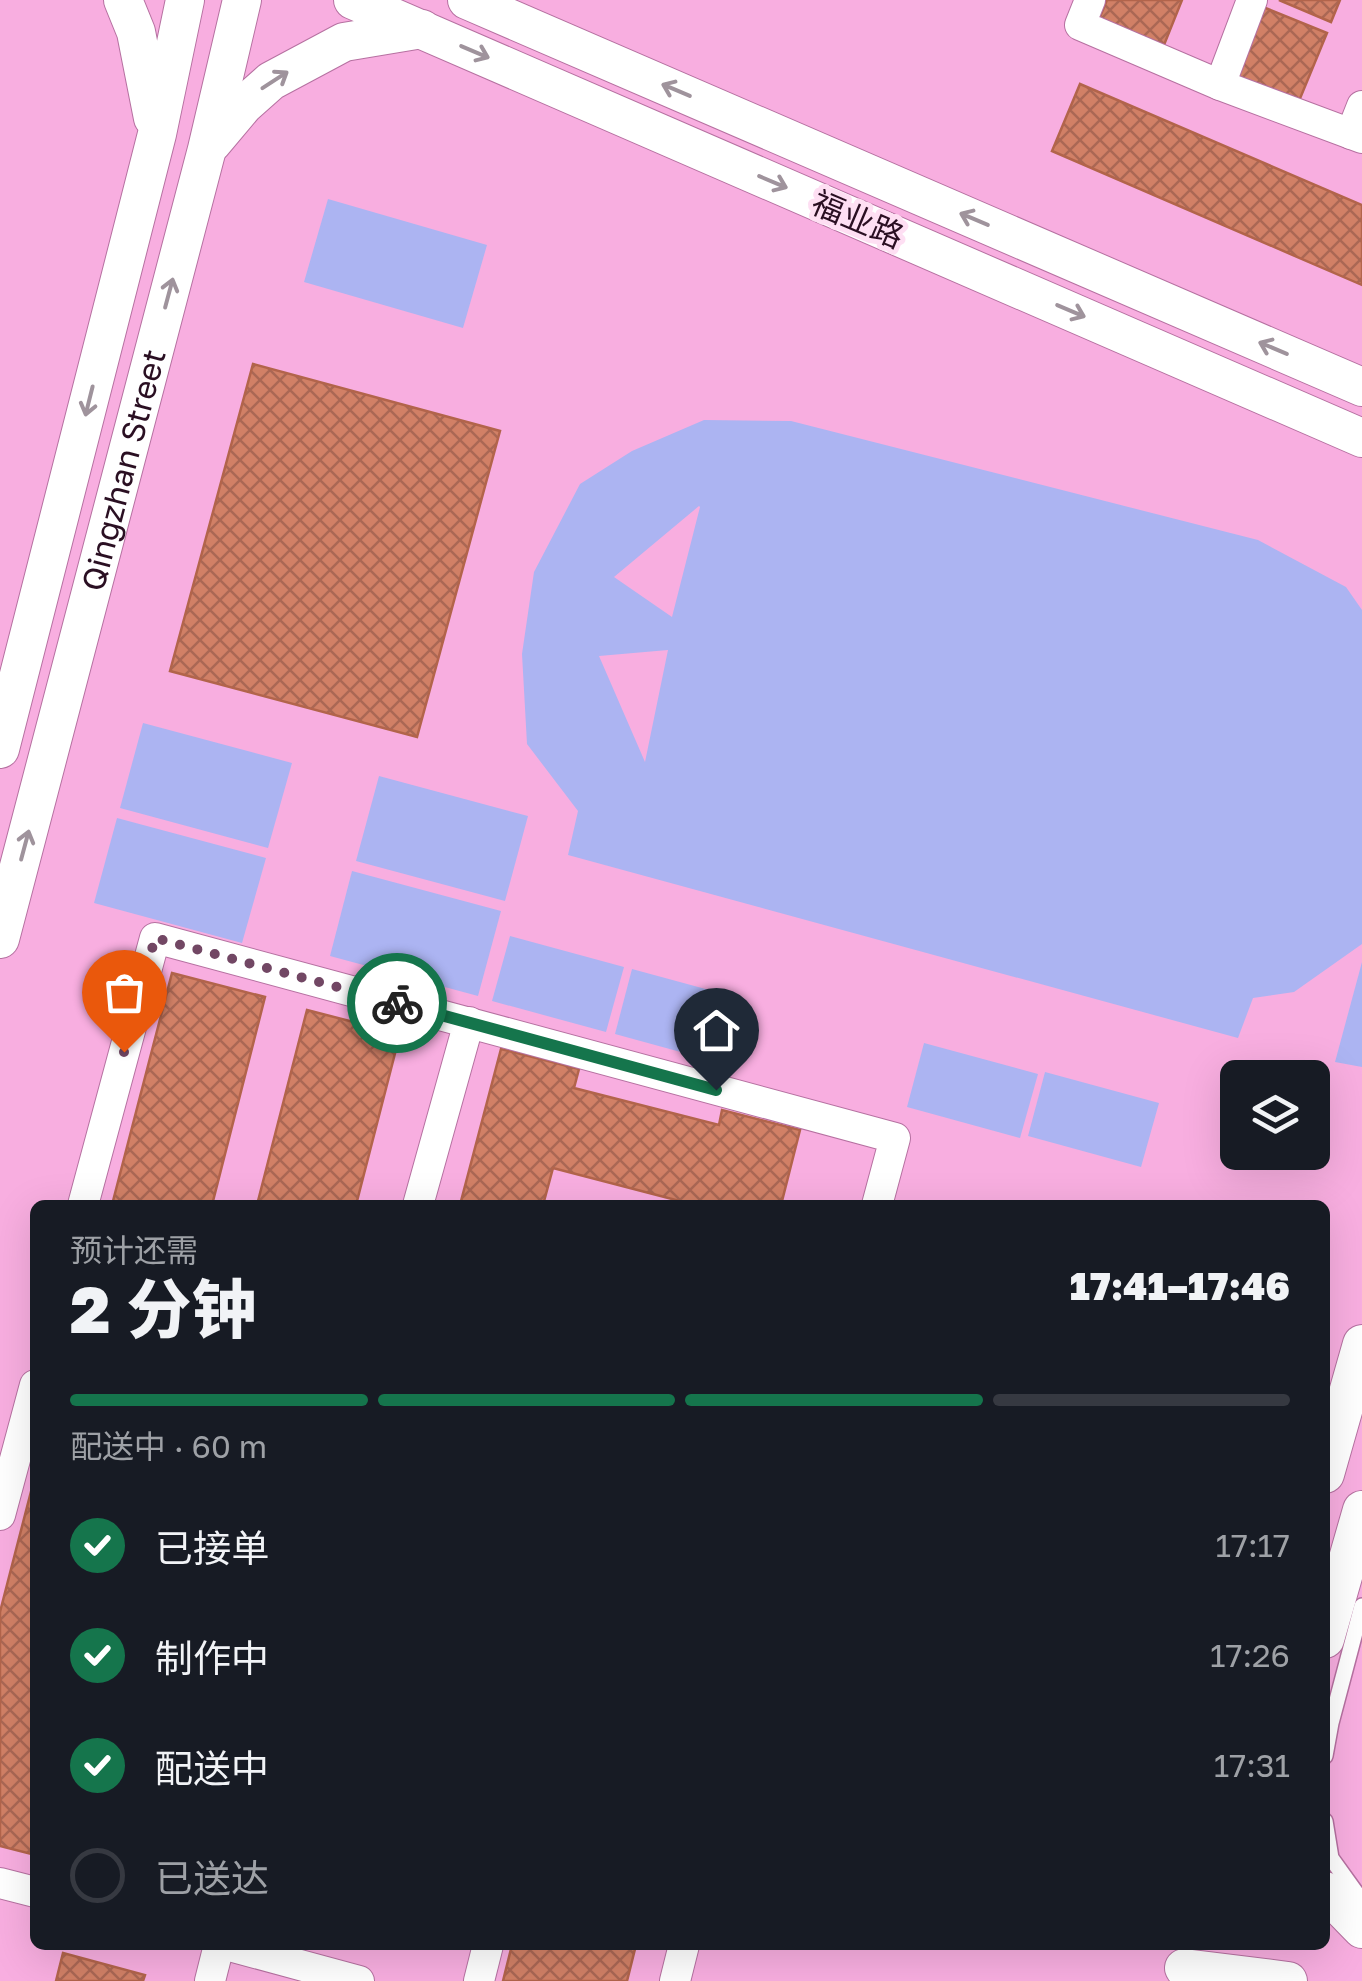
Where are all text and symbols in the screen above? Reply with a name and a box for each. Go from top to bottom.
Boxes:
one-way arrow [459,44,490,62]
one-way arrow [261,70,289,91]
one-way arrow [661,80,692,98]
one-way arrow [757,174,788,192]
street label: 福业路 [806,183,910,255]
one-way arrow [959,209,990,227]
one-way arrow [161,278,179,310]
one-way arrow [1055,303,1086,321]
one-way arrow [1258,338,1288,356]
street label: Qingzhan Street [73,345,173,595]
one-way arrow [78,385,97,416]
one-way arrow [16,830,35,861]
pin [82,950,167,1053]
courier [347,953,447,1053]
icon: bag [97,965,152,1020]
icon: bike [370,976,425,1031]
pin [674,988,759,1091]
icon: home [689,1003,744,1058]
map controls [1220,1060,1330,1170]
button: layers [1220,1060,1330,1170]
text: 预计还需 [70,1231,198,1269]
text: 17:41–17:46 [1070,1263,1290,1308]
text: 2 分钟 [70,1269,257,1347]
text: 配送中 · 60 m [70,1427,267,1465]
icon: check [70,1518,125,1573]
text: 已接单 [155,1525,269,1570]
text: 17:17 [1215,1526,1290,1564]
icon: check [70,1628,125,1683]
text: 制作中 [155,1635,269,1680]
text: 17:26 [1210,1636,1290,1674]
icon: check [70,1738,125,1793]
text: 配送中 [155,1745,269,1790]
text: 17:31 [1214,1746,1290,1784]
text: 已送达 [155,1855,269,1900]

